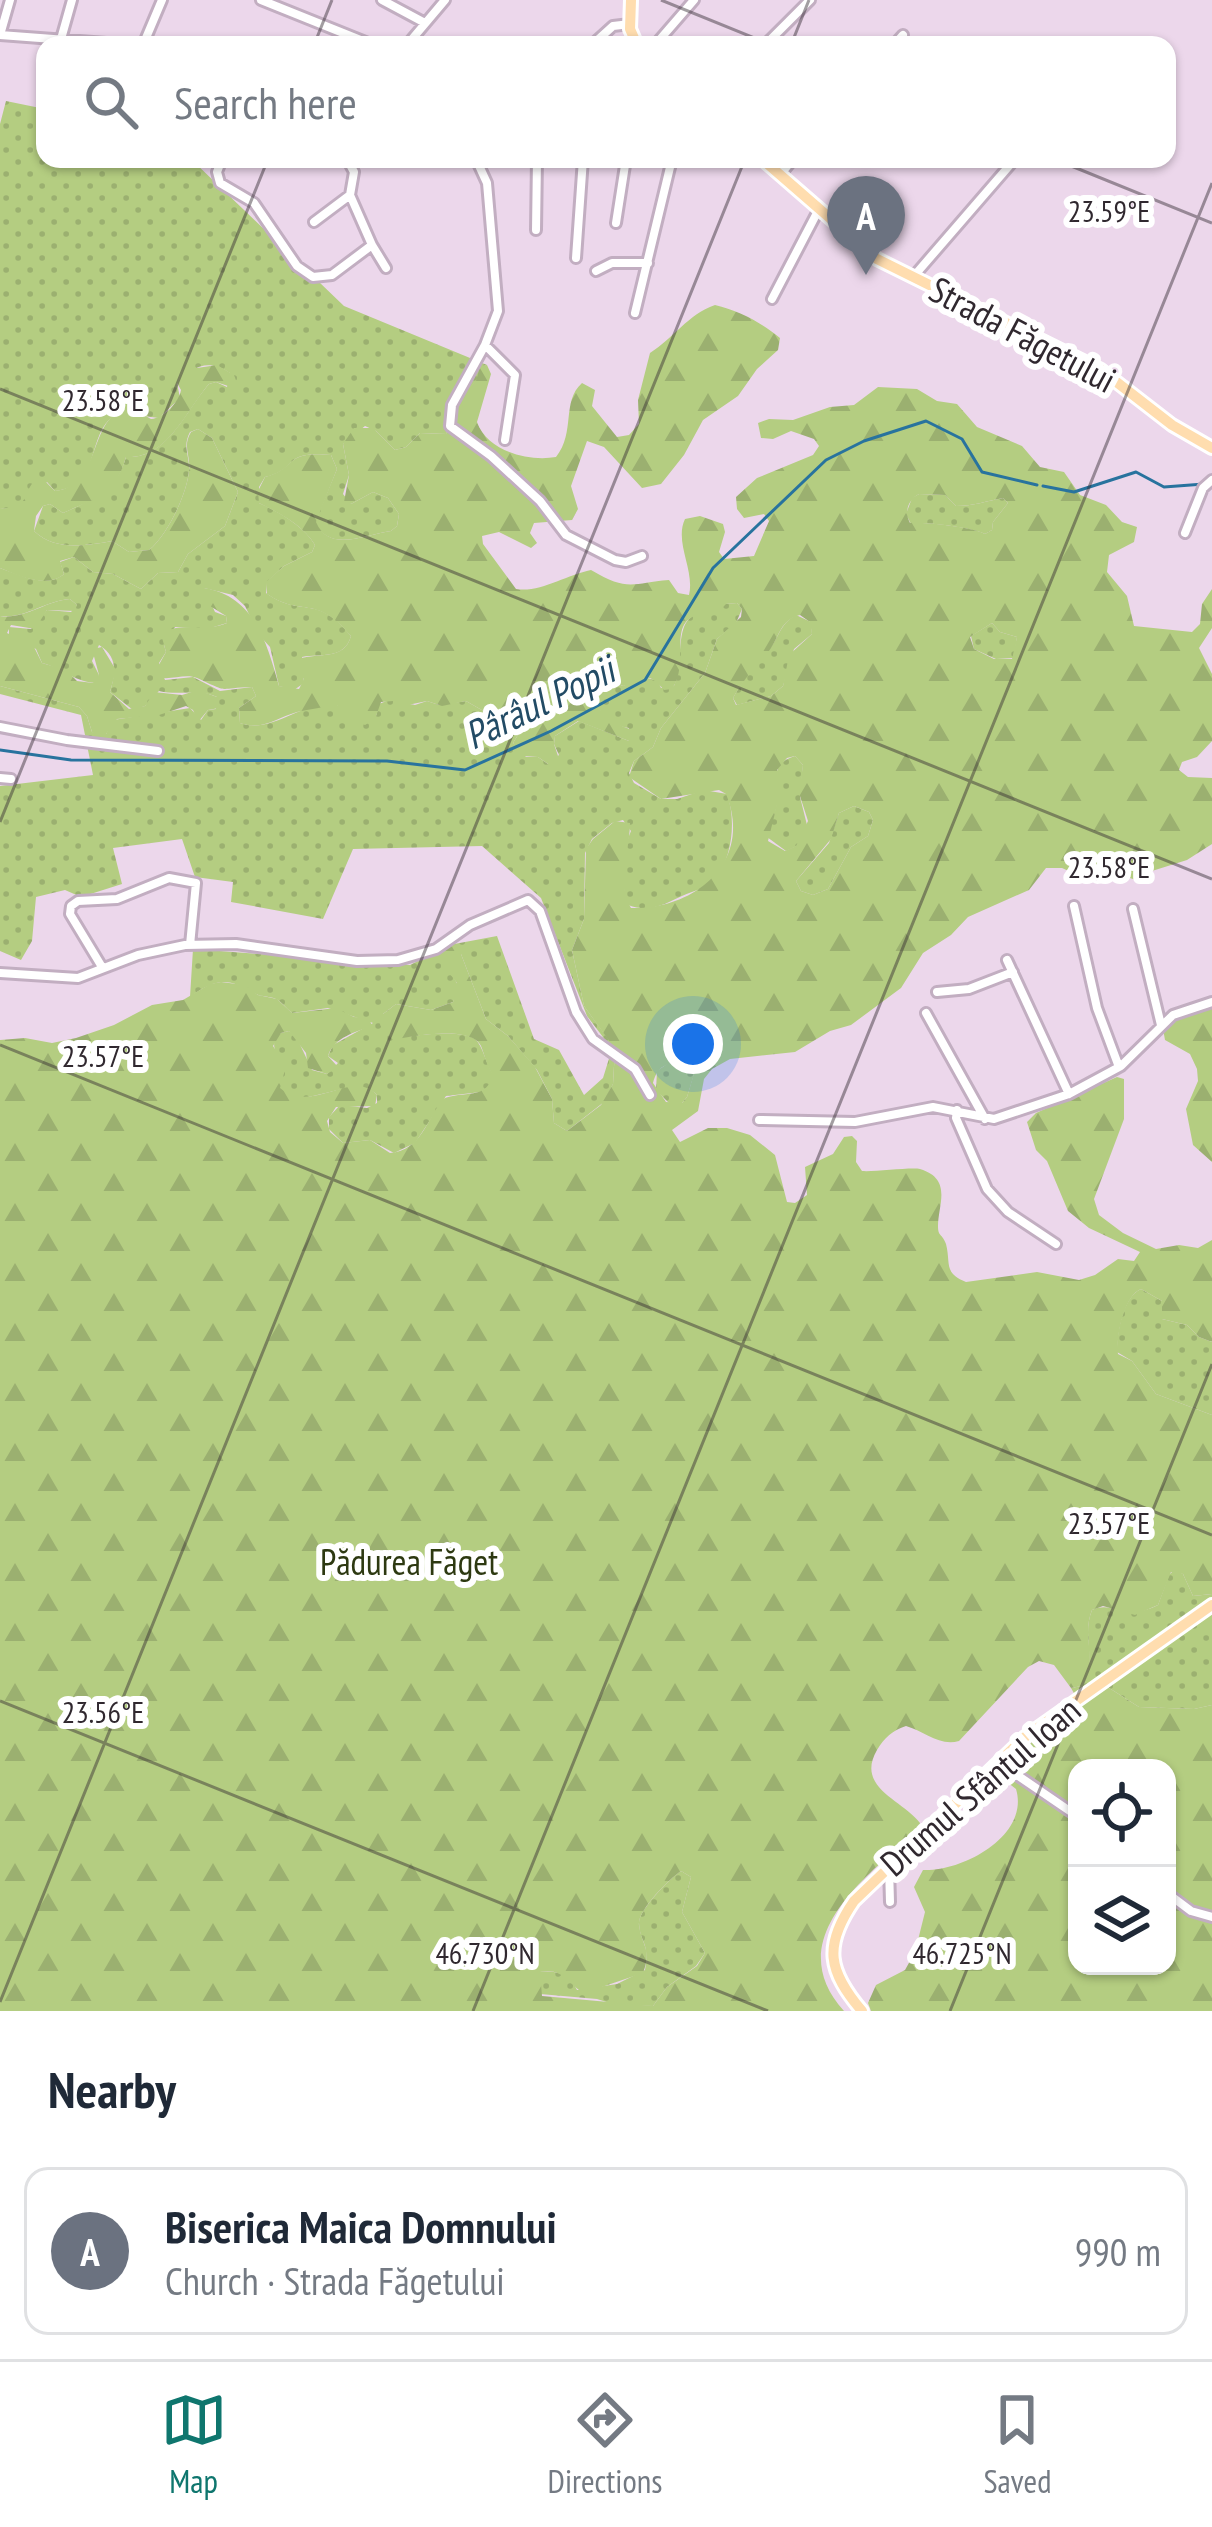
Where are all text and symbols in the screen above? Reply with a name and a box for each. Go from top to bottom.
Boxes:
search box [36,36,1176,168]
icon: search [78,69,144,135]
text: Search here [174,73,357,131]
pin: A [827,176,905,275]
text: 23.59°E [1068,191,1150,230]
street label: Strada Făgetului [922,265,1124,403]
text: 23.58°E [62,380,144,419]
water label: Pârâul Popii [455,642,627,760]
text: 23.58°E [1068,847,1150,886]
your location [663,1014,723,1074]
text: 23.57°E [62,1036,144,1075]
text: 23.57°E [1068,1503,1150,1542]
park label: Pădurea Făget [320,1538,498,1585]
street label: Drumul Sfântul Ioan [870,1686,1090,1886]
text: 23.56°E [62,1692,144,1731]
map controls [1068,1759,1176,1975]
button: locate [1068,1759,1176,1867]
button: layers [1068,1867,1176,1975]
text: 46.730°N [435,1933,535,1972]
text: 46.725°N [912,1933,1012,1972]
text: Nearby [48,2056,176,2122]
text: Biserica Maica Domnului [165,2197,557,2255]
text: A [80,2226,100,2277]
text: 990 m [1075,2226,1161,2277]
text: Church · Strada Făgetului [165,2255,505,2306]
tab: Map [161,2387,227,2502]
tab: Directions [548,2387,662,2502]
tab: Saved [983,2387,1051,2502]

